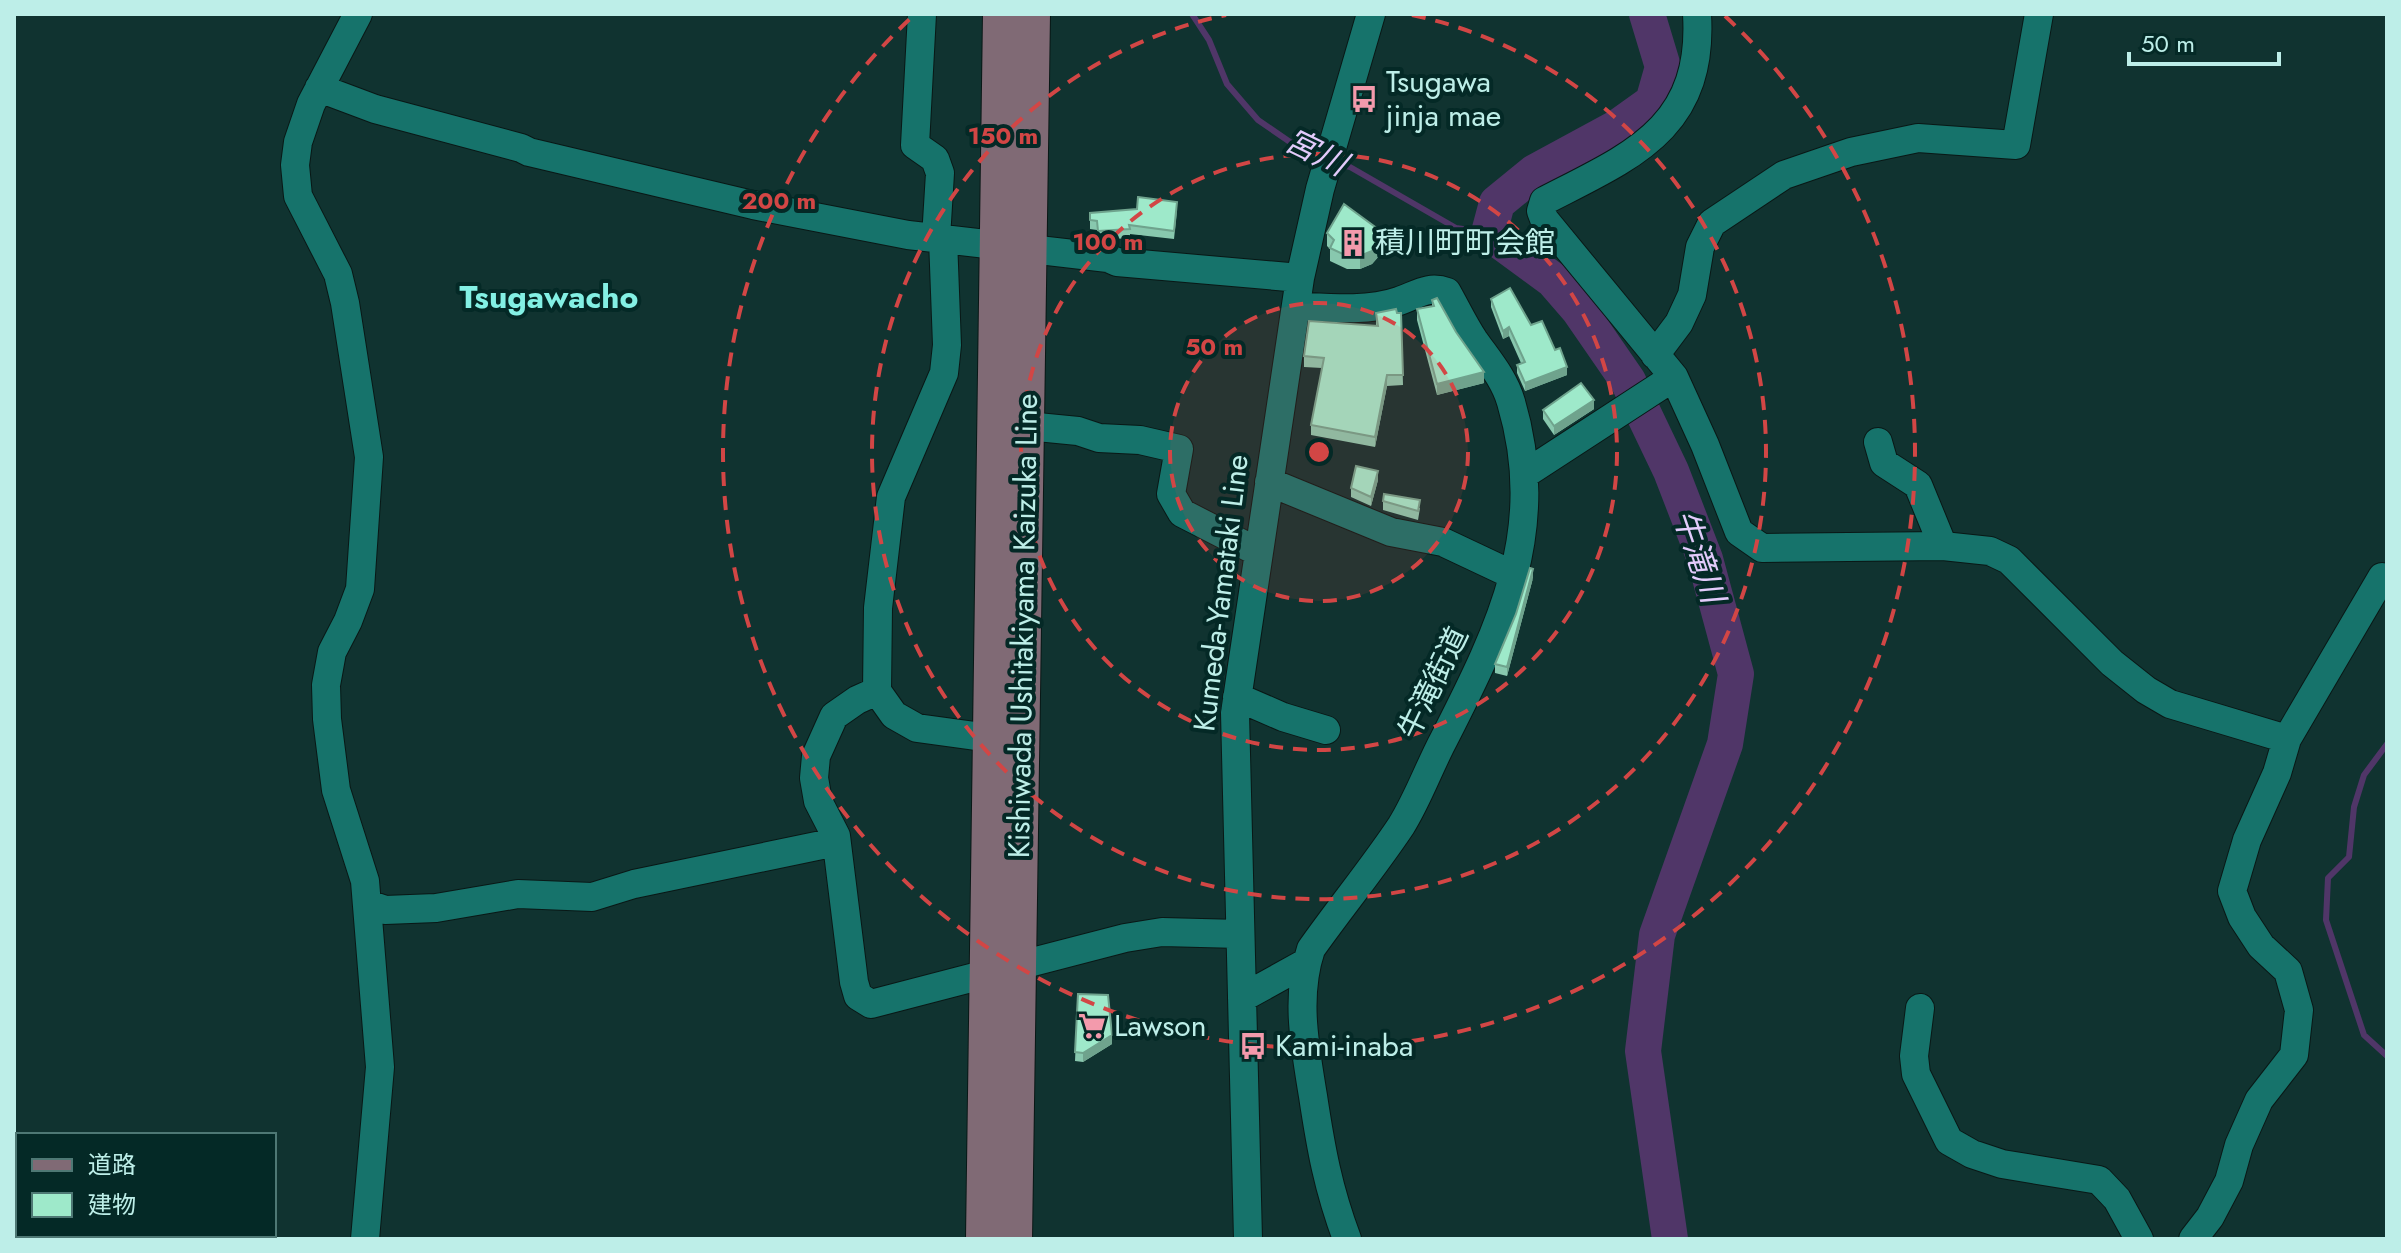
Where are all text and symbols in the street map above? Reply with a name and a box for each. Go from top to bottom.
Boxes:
scale bar [2129,16,2279,66]
text: 50 m [2141,26,2195,61]
place label: Tsugawa jinja mae [1384,60,1501,137]
bus stop icon: Tsugawa jinja mae [1349,84,1379,114]
water label: 宮川 [1277,117,1358,188]
text: 150 m [968,118,1038,153]
text: 200 m [742,183,816,218]
place label: 積川町町会館 [1375,221,1555,264]
text: 100 m [1073,224,1143,259]
building icon: 積川町町会館 [1338,228,1368,258]
district label: Tsugawacho [460,274,638,320]
text: 50 m [1185,329,1243,364]
street label: Kishiwada Ushitakiyama Kaizuka Line [997,393,1048,859]
centre of rings [1305,438,1333,466]
street label: Kumeda-Yamataki Line [1182,452,1259,734]
water label: 牛滝川 [1662,503,1737,612]
street label: 牛滝街道 [1387,619,1478,746]
place label: Lawson [1114,1004,1206,1047]
supermarket icon: Lawson [1077,1011,1107,1041]
place label: Kami-inaba [1275,1024,1413,1067]
bus stop icon: Kami-inaba [1238,1031,1268,1061]
legend [16,1133,276,1237]
text: 道路 [88,1147,136,1182]
text: 建物 [88,1187,136,1222]

